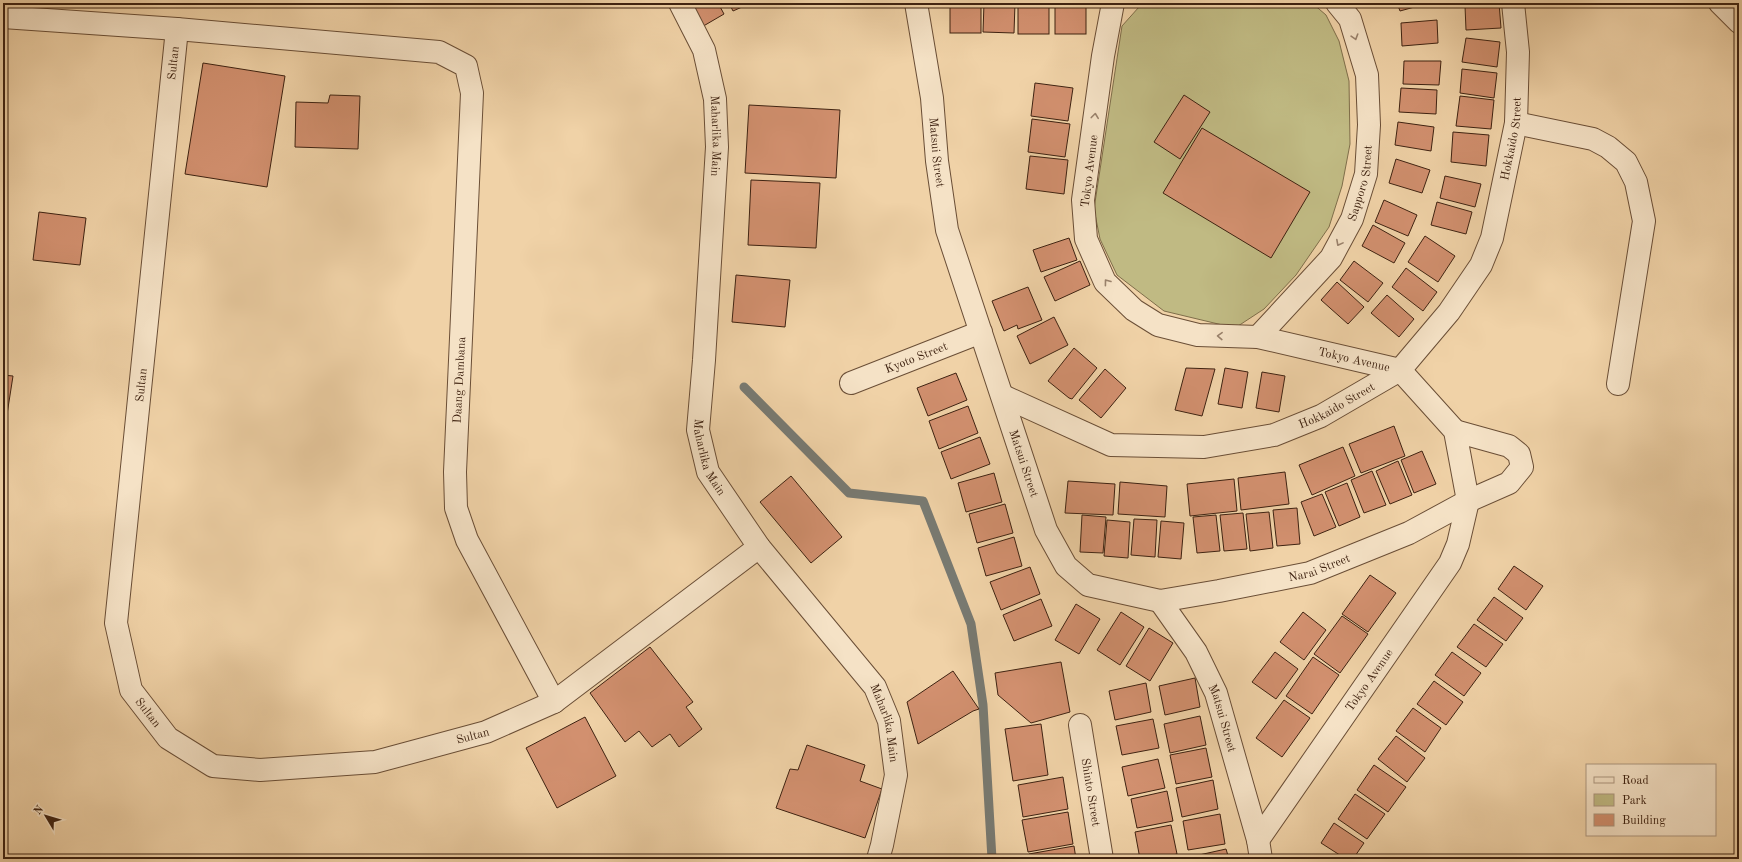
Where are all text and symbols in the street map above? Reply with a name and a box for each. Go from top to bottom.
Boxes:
one-way arrow [1350,33,1359,40]
street label: Sultan [166,45,182,80]
street label: Maharlika Main [708,95,722,177]
street label: Hokkaido Street [1499,97,1524,182]
one-way arrow [1090,113,1099,119]
street label: Matsui Street [927,117,946,188]
street label: Tokyo Avenue [1080,134,1100,208]
street label: Sapporo Street [1347,145,1375,223]
one-way arrow [1336,239,1344,246]
one-way arrow [1105,280,1112,287]
one-way arrow [1216,331,1223,340]
street label: Daang Dambana [452,336,468,424]
street label: Kyoto Street [884,341,950,376]
street label: Tokyo Avenue [1317,346,1391,375]
street label: Sultan [134,367,150,402]
street label: Hokkaido Street [1297,381,1377,431]
street label: Maharlika Main [691,418,727,498]
street label: Matsui Street [1006,428,1040,499]
street label: Narai Street [1287,552,1352,584]
street label: Tokyo Avenue [1344,647,1396,714]
street label: Maharlika Main [867,682,899,764]
street label: Matsui Street [1206,683,1238,754]
street label: Sultan [132,696,163,730]
street label: Sultan [455,726,491,747]
street label: Shinto Street [1079,757,1102,827]
legend [1586,764,1716,836]
text: Road [1622,775,1649,787]
text: Park [1622,795,1647,807]
north arrow [26,796,66,836]
text: N [32,804,47,817]
text: Building [1622,815,1666,827]

